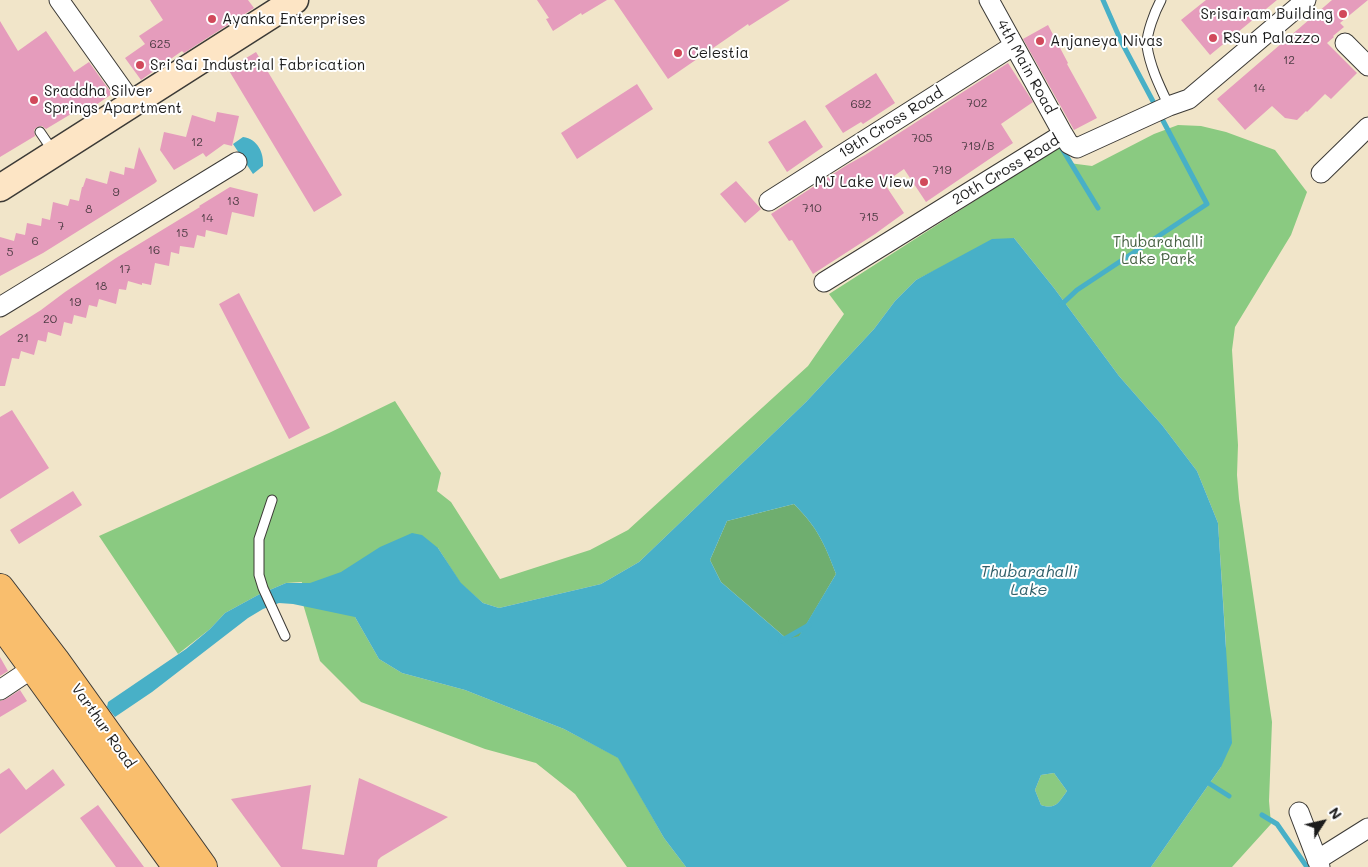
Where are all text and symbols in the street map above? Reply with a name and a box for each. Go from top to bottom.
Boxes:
place label: Srisairam Building [1201,5,1333,23]
marker: Srisairam Building [1337,8,1349,20]
place label: Ayanka Enterprises [222,10,366,28]
marker: Ayanka Enterprises [206,13,218,25]
street label: 4th Main Road [993,17,1059,117]
place label: RSun Palazzo [1223,29,1320,47]
place label: Anjaneya Nivas [1050,32,1163,50]
marker: RSun Palazzo [1207,32,1219,44]
marker: Anjaneya Nivas [1034,35,1046,47]
house number: 625 [150,37,170,51]
place label: Celestia [688,44,749,62]
marker: Celestia [672,47,684,59]
house number: 12 [1283,53,1295,67]
place label: Sri Sai Industrial Fabrication [150,56,365,74]
marker: Sri Sai Industrial Fabrication [134,59,146,71]
house number: 14 [1253,81,1265,95]
place label: Sraddha Silver Springs Apartment [44,82,182,117]
street label: 19th Cross Road [836,84,946,162]
marker: Sraddha Silver Springs Apartment [28,94,40,106]
house number: 702 [967,96,987,110]
house number: 692 [850,97,872,111]
house number: 705 [911,131,933,145]
street label: 20th Cross Road [949,131,1063,209]
house number: 12 [191,135,203,149]
house number: 719/B [962,139,994,153]
house number: 719 [932,163,952,177]
place label: MJ Lake View [815,173,914,191]
marker: MJ Lake View [918,176,930,188]
house number: 9 [112,185,120,199]
house number: 13 [227,194,239,208]
house number: 710 [802,201,822,215]
house number: 8 [85,202,93,216]
house number: 715 [859,210,879,224]
house number: 14 [201,211,213,225]
house number: 7 [58,219,64,233]
house number: 15 [176,226,188,240]
park label: Thubarahalli Lake Park [1113,233,1203,268]
house number: 6 [31,234,39,248]
house number: 16 [148,243,160,257]
house number: 5 [7,245,13,259]
house number: 17 [119,262,131,276]
house number: 18 [95,279,107,293]
house number: 19 [69,295,81,309]
house number: 20 [43,312,57,326]
house number: 21 [17,331,29,345]
water label: Thubarahalli Lake [981,562,1077,600]
street label: Varthur Road [67,680,139,772]
north arrow [1298,797,1348,847]
text: N [1325,803,1347,823]

